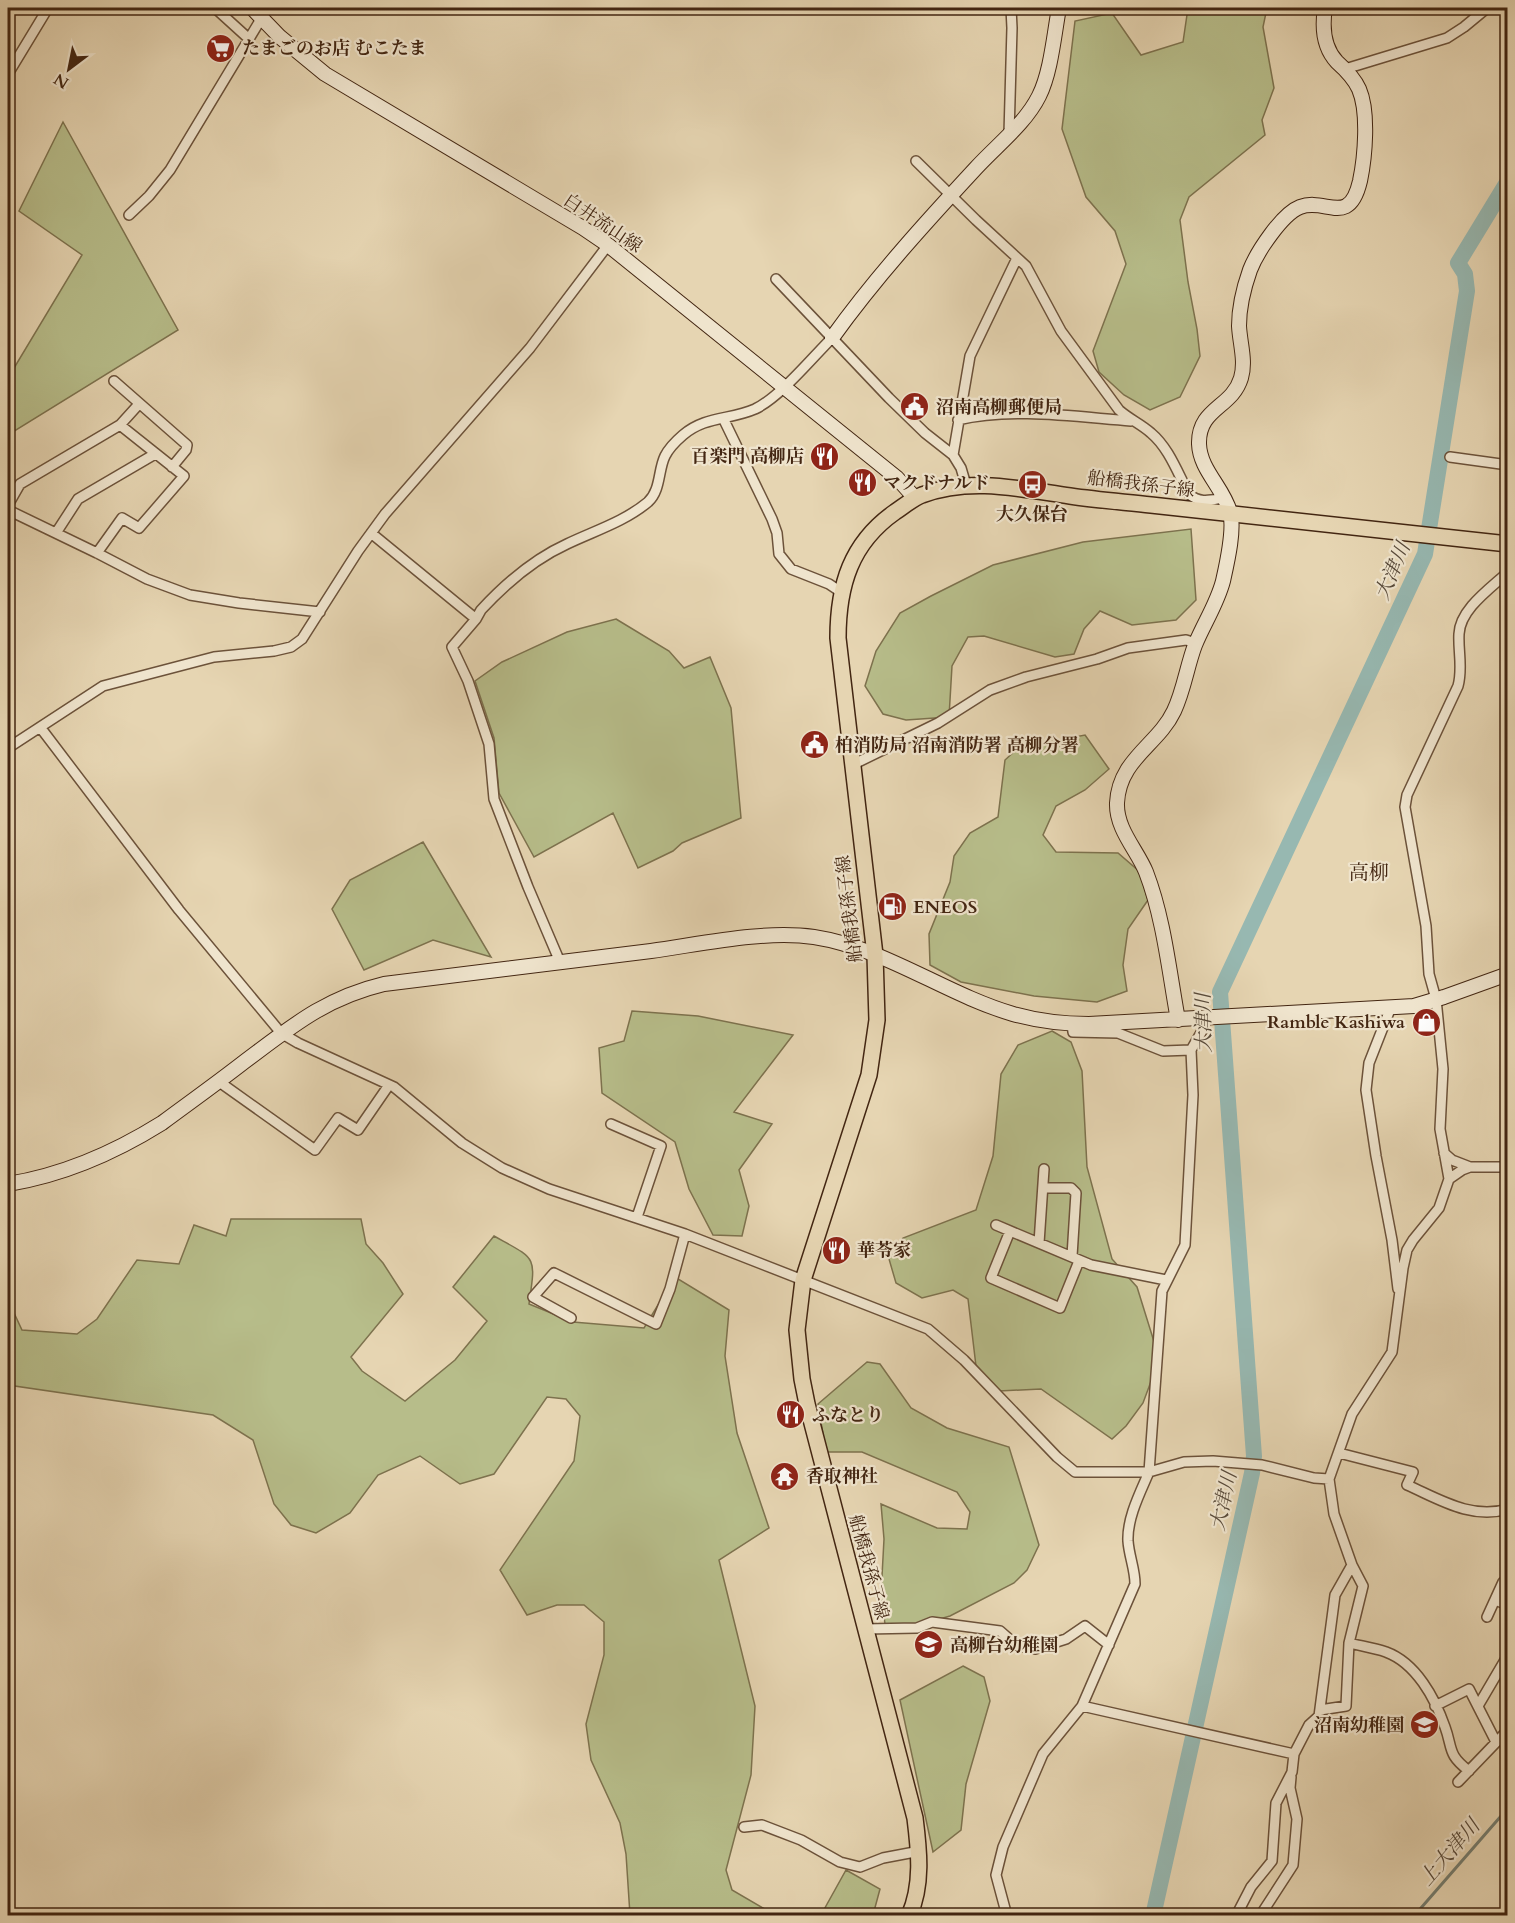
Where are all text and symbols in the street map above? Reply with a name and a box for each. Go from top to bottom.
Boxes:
supermarket icon: たまごのお店 むこたま [205,32,237,64]
place label: たまごのお店 むこたま [242,36,427,61]
north arrow [39,39,99,99]
text: N [50,68,73,94]
street label: 白井流山線 [558,188,647,259]
public building icon: 沼南高柳郵便局 [899,391,931,423]
place label: 沼南高柳郵便局 [936,395,1062,420]
restaurant icon: 百楽門 高柳店 [809,440,841,472]
place label: 百楽門 高柳店 [691,444,804,469]
street label: 船橋我孫子線 [1086,466,1196,503]
restaurant icon: マクドナルド [846,467,878,499]
bus stop icon: 大久保台 [1016,469,1048,501]
place label: マクドナルド [883,471,990,496]
place label: 大久保台 [996,502,1068,527]
water label: 大津川 [1368,536,1417,604]
public building icon: 柏消防局 沼南消防署 高柳分署 [798,729,830,761]
place label: 柏消防局 沼南消防署 高柳分署 [835,733,1079,758]
street label: 船橋我孫子線 [831,854,868,964]
district label: 高柳 [1349,859,1389,886]
fuel station icon: ENEOS [876,891,908,923]
place label: ENEOS [913,895,977,920]
water label: 大津川 [1189,991,1218,1053]
shop icon: Ramble Kashiwa [1410,1006,1442,1038]
place label: Ramble Kashiwa [1267,1010,1405,1035]
restaurant icon: 華苓家 [820,1234,852,1266]
place label: 華苓家 [857,1238,911,1263]
restaurant icon: ふなとり [775,1399,807,1431]
place label: ふなとり [812,1403,884,1428]
temple icon: 香取神社 [769,1460,801,1492]
place label: 香取神社 [806,1464,878,1489]
water label: 大津川 [1204,1467,1243,1533]
street label: 船橋我孫子線 [842,1512,895,1623]
school or university icon: 高柳台幼稚園 [913,1629,945,1661]
place label: 高柳台幼稚園 [950,1633,1058,1658]
school or university icon: 沼南幼稚園 [1409,1709,1441,1741]
place label: 沼南幼稚園 [1314,1713,1404,1738]
water label: 上大津川 [1413,1812,1487,1891]

